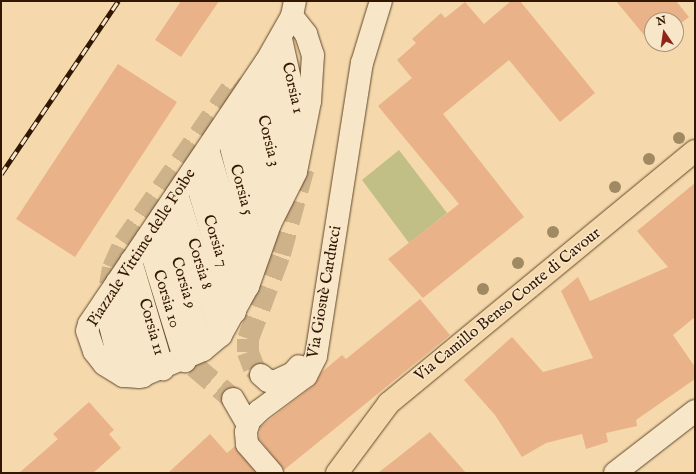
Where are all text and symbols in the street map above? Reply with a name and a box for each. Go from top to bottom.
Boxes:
north arrow [644,12,684,52]
text: N [655,13,668,29]
street label: Corsia 1 [277,60,307,116]
street label: Corsia 3 [252,113,284,169]
street label: Corsia 5 [225,162,257,218]
street label: Piazzale Vittime delle Foibe [84,165,200,331]
street label: Corsia 7 [198,213,232,269]
street label: Via Giosuè Carducci [304,224,346,360]
street label: Via Camillo Benso Conte di Cavour [411,224,605,386]
street label: Corsia 8 [182,236,216,292]
street label: Corsia 9 [166,255,200,311]
street label: Corsia 10 [148,268,184,330]
street label: Corsia 11 [134,296,168,358]

